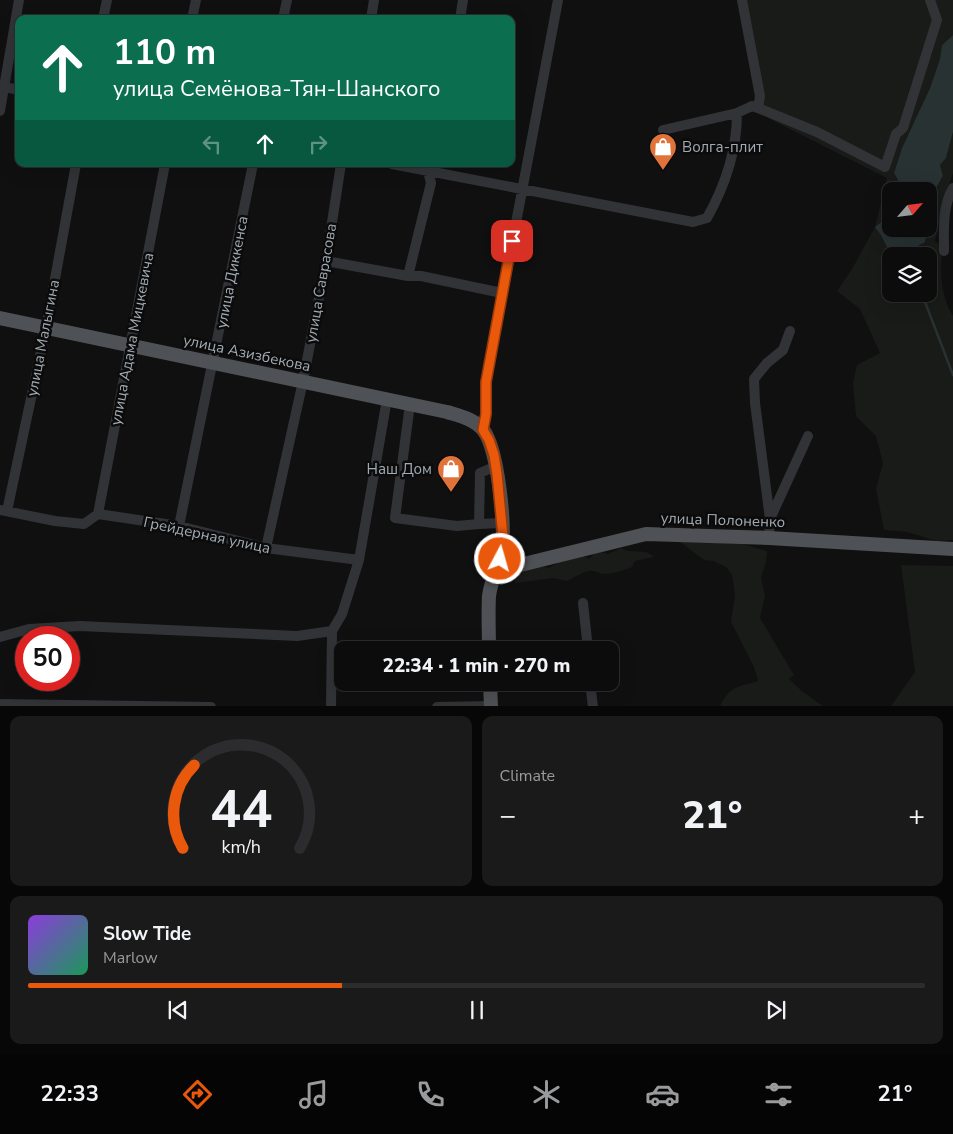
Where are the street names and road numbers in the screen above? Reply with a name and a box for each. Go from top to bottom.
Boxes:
street label: улица Диккенса [211,214,253,330]
street label: улица Саврасова [301,222,341,344]
street label: улица Адама Мицкевича [105,251,159,427]
street label: улица Малыгина [22,278,64,398]
street label: улица Азизбекова [182,330,312,376]
street label: улица Полоненко [660,508,786,532]
street label: Грейдерная улица [142,512,272,558]

